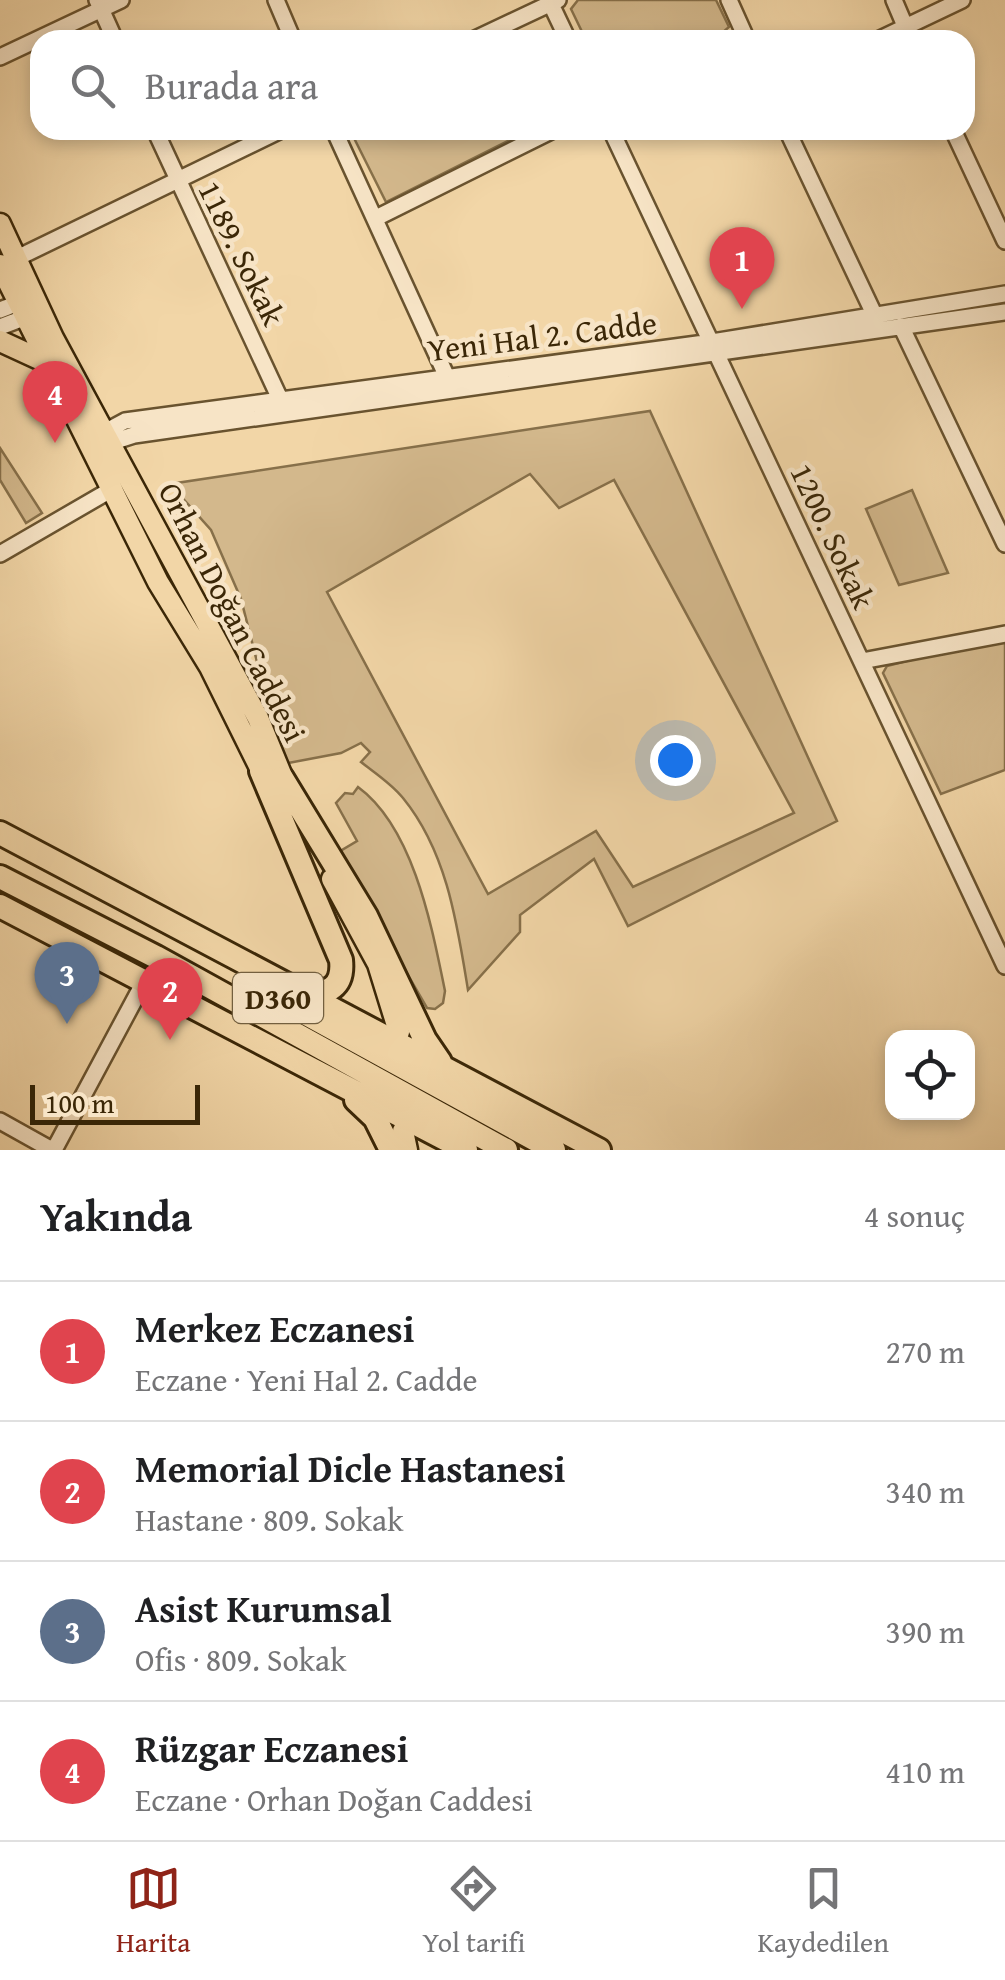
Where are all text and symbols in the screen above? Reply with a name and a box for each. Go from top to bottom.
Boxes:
search box [30,30,975,140]
text: Burada ara [145,57,318,113]
icon: search [65,58,120,113]
street label: 1189. Sokak [187,173,298,334]
pin: 1 [710,226,774,309]
street label: Yeni Hal 2. Cadde [425,299,659,373]
pin: 4 [22,360,88,443]
street label: 1200. Sokak [779,455,888,617]
street label: Orhan Doğan Caddesi [147,474,319,750]
your location [650,735,701,786]
pin: 3 [34,942,100,1024]
pin: 2 [138,958,202,1040]
road number: D360 [233,973,323,1023]
map controls [885,1030,975,1120]
button: locate [885,1030,975,1120]
scale bar [30,1080,200,1124]
text: 100 m [45,1082,114,1123]
text: Yakında [40,1185,192,1246]
text: 4 sonuç [864,1192,965,1239]
text: Merkez Eczanesi [135,1300,414,1356]
text: 1 [64,1328,81,1375]
text: 270 m [886,1328,965,1375]
text: Eczane · Yeni Hal 2. Cadde [135,1356,478,1403]
text: Memorial Dicle Hastanesi [135,1440,566,1496]
text: 2 [64,1468,81,1515]
text: 340 m [886,1468,965,1515]
text: Hastane · 809. Sokak [135,1496,403,1543]
text: Asist Kurumsal [135,1580,392,1636]
text: 3 [64,1608,81,1655]
text: 390 m [886,1608,965,1655]
text: Ofis · 809. Sokak [135,1636,346,1683]
text: Rüzgar Eczanesi [135,1720,408,1776]
text: 4 [64,1748,81,1795]
text: 410 m [886,1748,965,1795]
text: Eczane · Orhan Doğan Caddesi [135,1776,533,1823]
tab: Harita [116,1861,190,1962]
tab: Yol tarifi [423,1861,525,1962]
tab: Kaydedilen [758,1861,889,1962]

